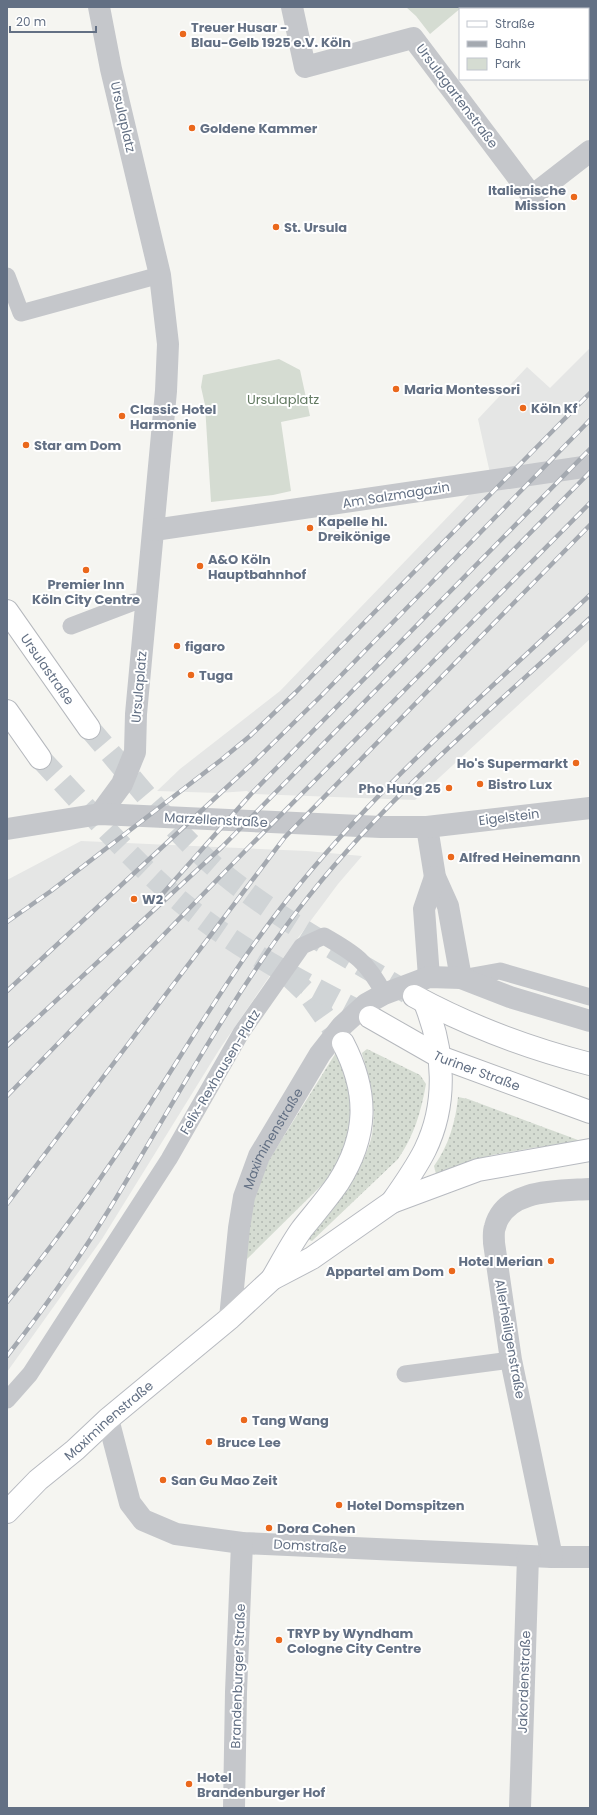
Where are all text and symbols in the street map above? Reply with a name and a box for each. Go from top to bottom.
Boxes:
scale bar [10,8,96,34]
legend [459,8,589,80]
text: 20 m [16,13,46,30]
text: Straße [495,15,535,32]
place label: Treuer Husar - Blau-Gelb 1925 e.V. Köln [191,18,351,52]
marker: Treuer Husar - Blau-Gelb 1925 e.V. Köln [178,29,188,39]
text: Bahn [495,35,526,52]
street label: Ursulagartenstraße [411,40,503,152]
text: Park [495,55,522,72]
street label: Ursulaplatz [106,80,140,154]
place label: Goldene Kammer [200,119,318,138]
marker: Goldene Kammer [187,123,197,133]
place label: Italienische Mission [488,181,566,215]
marker: Italienische Mission [569,192,579,202]
place label: St. Ursula [284,218,347,237]
marker: St. Ursula [271,222,281,232]
place label: Maria Montessori [404,380,520,399]
marker: Maria Montessori [391,384,401,394]
park label: Ursulaplatz [247,390,319,409]
place label: Köln Kf [531,399,578,418]
place label: Classic Hotel Harmonie [130,400,217,434]
marker: Köln Kf [518,403,528,413]
marker: Classic Hotel Harmonie [117,411,127,421]
place label: Star am Dom [34,436,122,455]
marker: Star am Dom [21,440,31,450]
street label: Am Salzmagazin [341,477,451,513]
place label: Kapelle hl. Dreikönige [318,512,391,546]
marker: Kapelle hl. Dreikönige [305,523,315,533]
place label: A&O Köln Hauptbahnhof [208,550,306,584]
marker: A&O Köln Hauptbahnhof [195,561,205,571]
marker: Premier Inn Köln City Centre [81,565,91,575]
place label: Premier Inn Köln City Centre [32,575,140,609]
street label: Ursulastraße [16,630,79,709]
place label: figaro [185,637,225,656]
marker: figaro [172,641,182,651]
street label: Ursulaplatz [126,650,152,724]
place label: Tuga [199,666,233,685]
marker: Tuga [186,670,196,680]
place label: Ho's Supermarkt [457,754,568,773]
marker: Ho's Supermarkt [571,758,581,768]
place label: Bistro Lux [488,775,552,794]
place label: Pho Hung 25 [359,779,441,798]
marker: Bistro Lux [475,779,485,789]
marker: Pho Hung 25 [444,783,454,793]
street label: Eigelstein [478,804,540,830]
street label: Marzellenstraße [164,808,268,832]
place label: Alfred Heinemann [459,848,581,867]
marker: Alfred Heinemann [446,852,456,862]
place label: W2 [142,890,164,909]
marker: W2 [129,894,139,904]
street label: Felix-Rexhausen-Platz [175,1006,265,1138]
street label: Turiner Straße [430,1046,523,1095]
street label: Maximinenstraße [238,1084,307,1192]
place label: Hotel Merian [458,1252,543,1271]
marker: Hotel Merian [546,1256,556,1266]
place label: Appartel am Dom [326,1262,444,1281]
marker: Appartel am Dom [447,1266,457,1276]
street label: Allerheiligenstraße [490,1278,530,1400]
street label: Maximinenstraße [60,1376,157,1465]
place label: Tang Wang [252,1411,329,1430]
marker: Tang Wang [239,1415,249,1425]
place label: Bruce Lee [217,1433,281,1452]
marker: Bruce Lee [204,1437,214,1447]
place label: San Gu Mao Zeit [171,1471,277,1490]
marker: San Gu Mao Zeit [158,1475,168,1485]
place label: Hotel Domspitzen [347,1496,465,1515]
marker: Hotel Domspitzen [334,1500,344,1510]
place label: Dora Cohen [277,1519,356,1538]
marker: Dora Cohen [264,1523,274,1533]
street label: Domstraße [273,1535,347,1557]
street label: Brandenburger Straße [226,1603,250,1749]
place label: TRYP by Wyndham Cologne City Centre [287,1624,421,1658]
street label: Jakordenstraße [513,1630,535,1734]
marker: TRYP by Wyndham Cologne City Centre [274,1635,284,1645]
place label: Hotel Brandenburger Hof [197,1768,325,1802]
marker: Hotel Brandenburger Hof [184,1779,194,1789]

